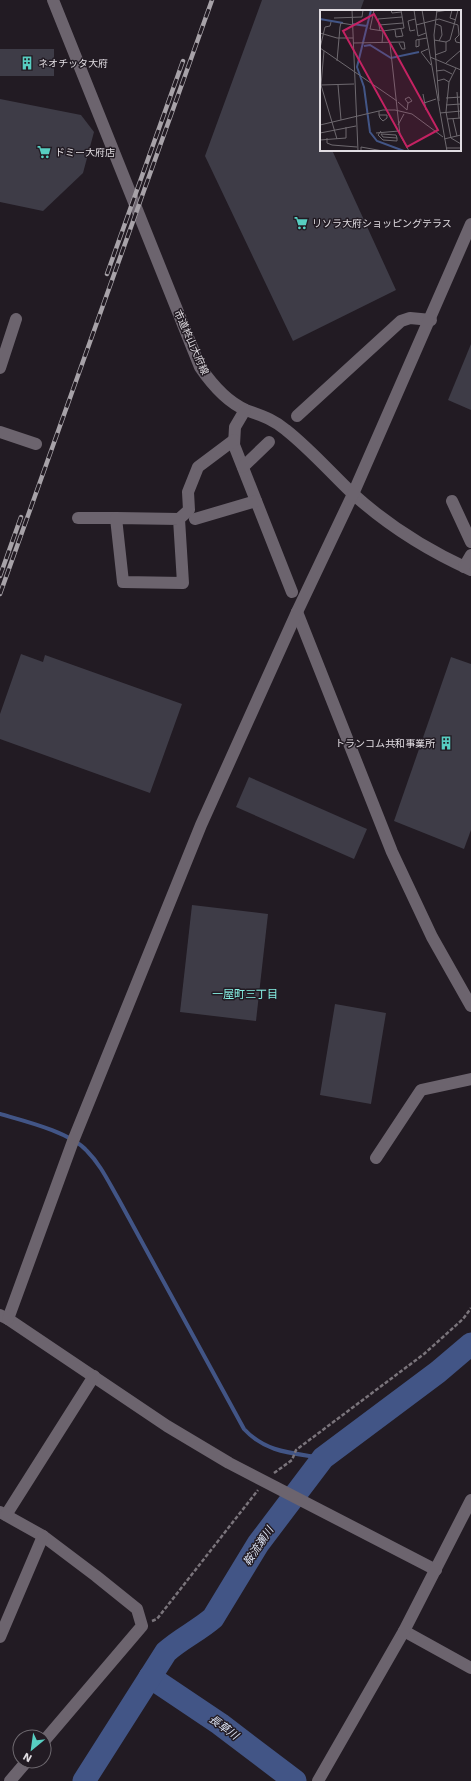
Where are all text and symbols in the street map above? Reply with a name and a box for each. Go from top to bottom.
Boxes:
inset map [320,10,461,151]
building icon: ネオチッタ大府 [19,55,35,71]
place label: ネオチッタ大府 [38,58,108,69]
supermarket icon: ドミー大府店 [36,144,52,160]
place label: ドミー大府店 [55,147,115,158]
supermarket icon: リソラ大府ショッピングテラス [293,215,309,231]
place label: リソラ大府ショッピングテラス [312,218,452,229]
street label: 市道柊山大府線 [172,308,211,376]
building icon: トランコム共和事業所 [438,735,454,751]
place label: トランコム共和事業所 [335,738,435,749]
district label: 一屋町三丁目 [212,988,278,1001]
water label: 鞍流瀬川 [241,1524,277,1568]
water label: 長草川 [207,1712,242,1743]
north arrow [12,1729,52,1769]
text: N [21,1750,34,1765]

